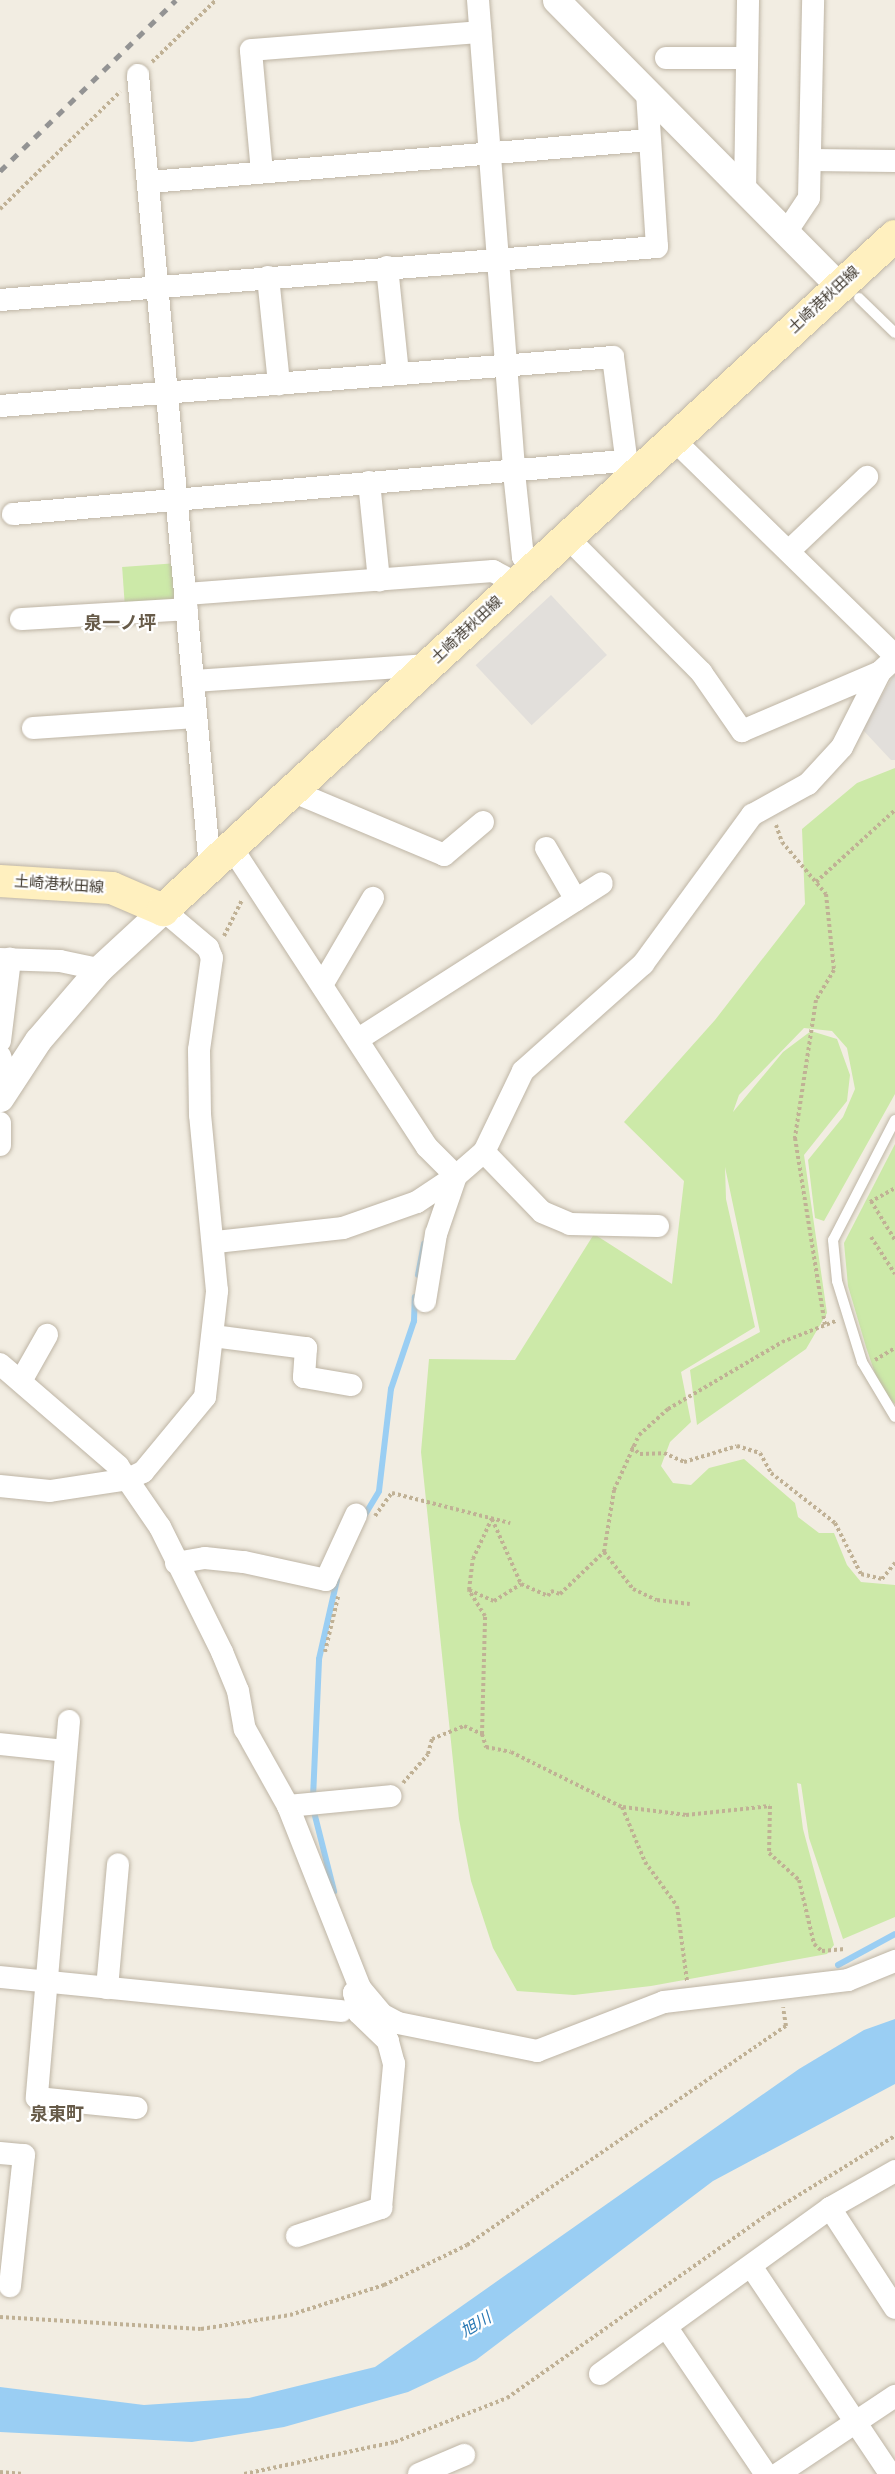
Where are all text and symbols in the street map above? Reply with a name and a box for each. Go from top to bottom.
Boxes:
street label: 土崎港秋田線 [785,263,863,337]
street label: 土崎港秋田線 [428,593,506,667]
district label: 泉一ノ坪 [84,612,156,634]
street label: 土崎港秋田線 [13,873,105,897]
district label: 泉東町 [30,2103,84,2125]
water label: 旭川 [457,2309,495,2341]

